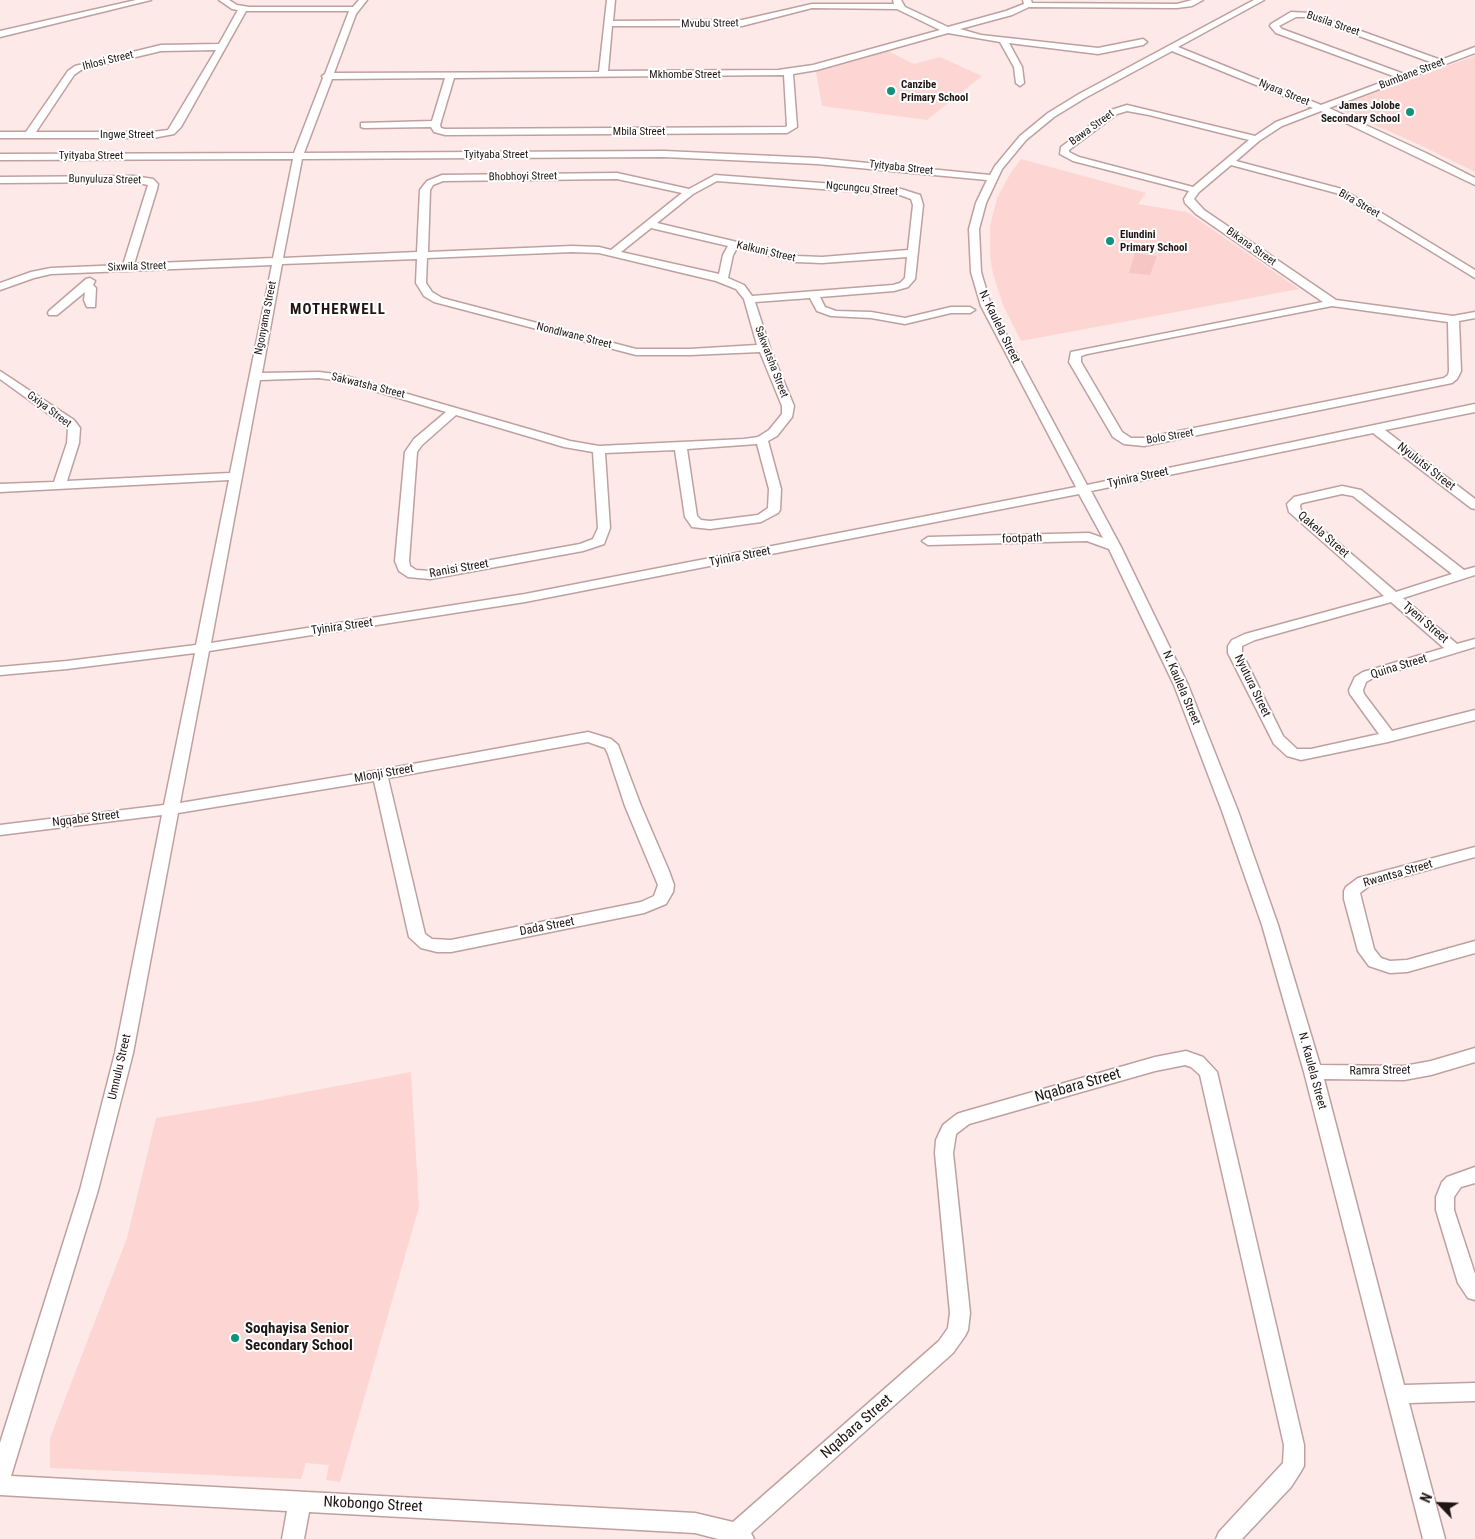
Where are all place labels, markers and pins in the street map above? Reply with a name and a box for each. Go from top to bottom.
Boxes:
place label: Canzibe Primary School [901,78,968,104]
marker: Canzibe Primary School [885,85,897,97]
place label: James Jolobe Secondary School [1321,99,1400,125]
marker: James Jolobe Secondary School [1404,106,1416,118]
place label: Elundini Primary School [1120,228,1187,254]
marker: Elundini Primary School [1104,235,1116,247]
place label: Soqhayisa Senior Secondary School [245,1320,353,1355]
marker: Soqhayisa Senior Secondary School [229,1332,241,1344]

